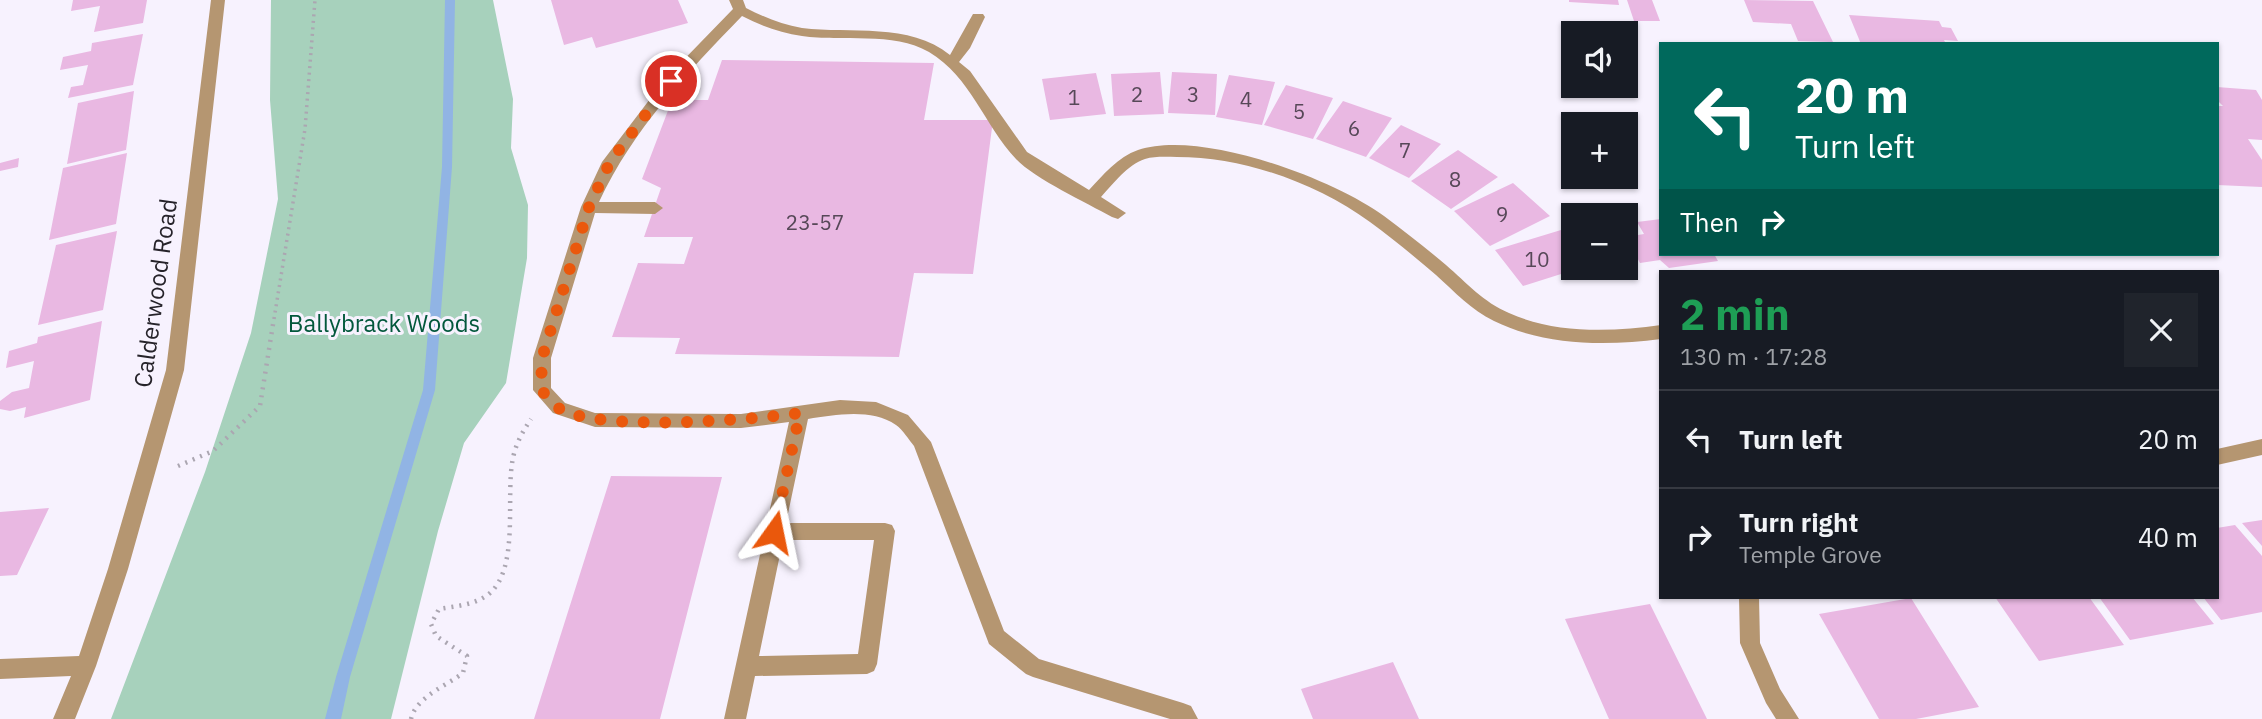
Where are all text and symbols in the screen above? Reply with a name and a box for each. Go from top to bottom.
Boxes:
map controls [1561,21,1638,280]
button: sound [1561,21,1638,98]
pin [641,51,701,111]
icon: arrive [652,62,690,100]
text: 20 m [1795,63,1909,126]
icon: left [1680,70,1771,161]
house number: 2 [1131,80,1143,108]
house number: 3 [1187,80,1199,108]
house number: 1 [1068,83,1080,111]
house number: 4 [1240,85,1252,113]
house number: 5 [1293,97,1305,125]
button: + [1561,112,1638,189]
house number: 6 [1348,114,1360,142]
text: Turn left [1795,125,1915,167]
house number: 7 [1399,136,1411,164]
house number: 8 [1449,165,1461,193]
street label: Calderwood Road [126,197,184,389]
house number: 9 [1496,200,1508,228]
button: − [1561,203,1638,280]
icon: right [1753,203,1791,241]
text: Then [1680,205,1739,239]
house number: 23-57 [786,208,844,236]
house number: 10 [1524,245,1550,273]
text: 2 min [1680,287,1790,342]
button: close [2124,293,2198,367]
park label: Ballybrack Woods [288,307,480,339]
text: 130 m · 17:28 [1680,341,1827,371]
icon: left [1680,420,1718,458]
text: Turn left [1739,422,1842,456]
text: 20 m [2138,422,2198,456]
position arrow [737,495,811,569]
text: Turn right [1739,505,1858,539]
icon: right [1680,518,1718,556]
text: 40 m [2138,520,2198,554]
text: Temple Grove [1739,539,1882,569]

